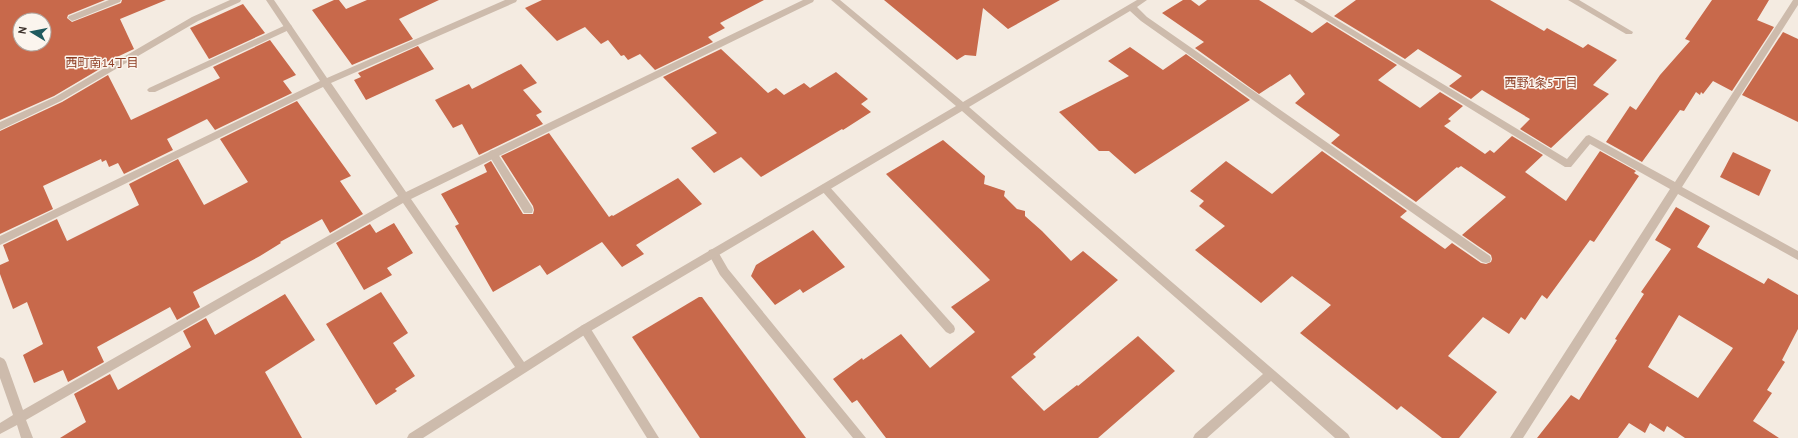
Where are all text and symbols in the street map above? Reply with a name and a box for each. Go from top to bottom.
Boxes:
north arrow [12,12,52,52]
text: N [15,25,30,35]
district label: 西町南14丁目 [65,55,139,70]
district label: 西野1条5丁目 [1504,75,1578,90]

